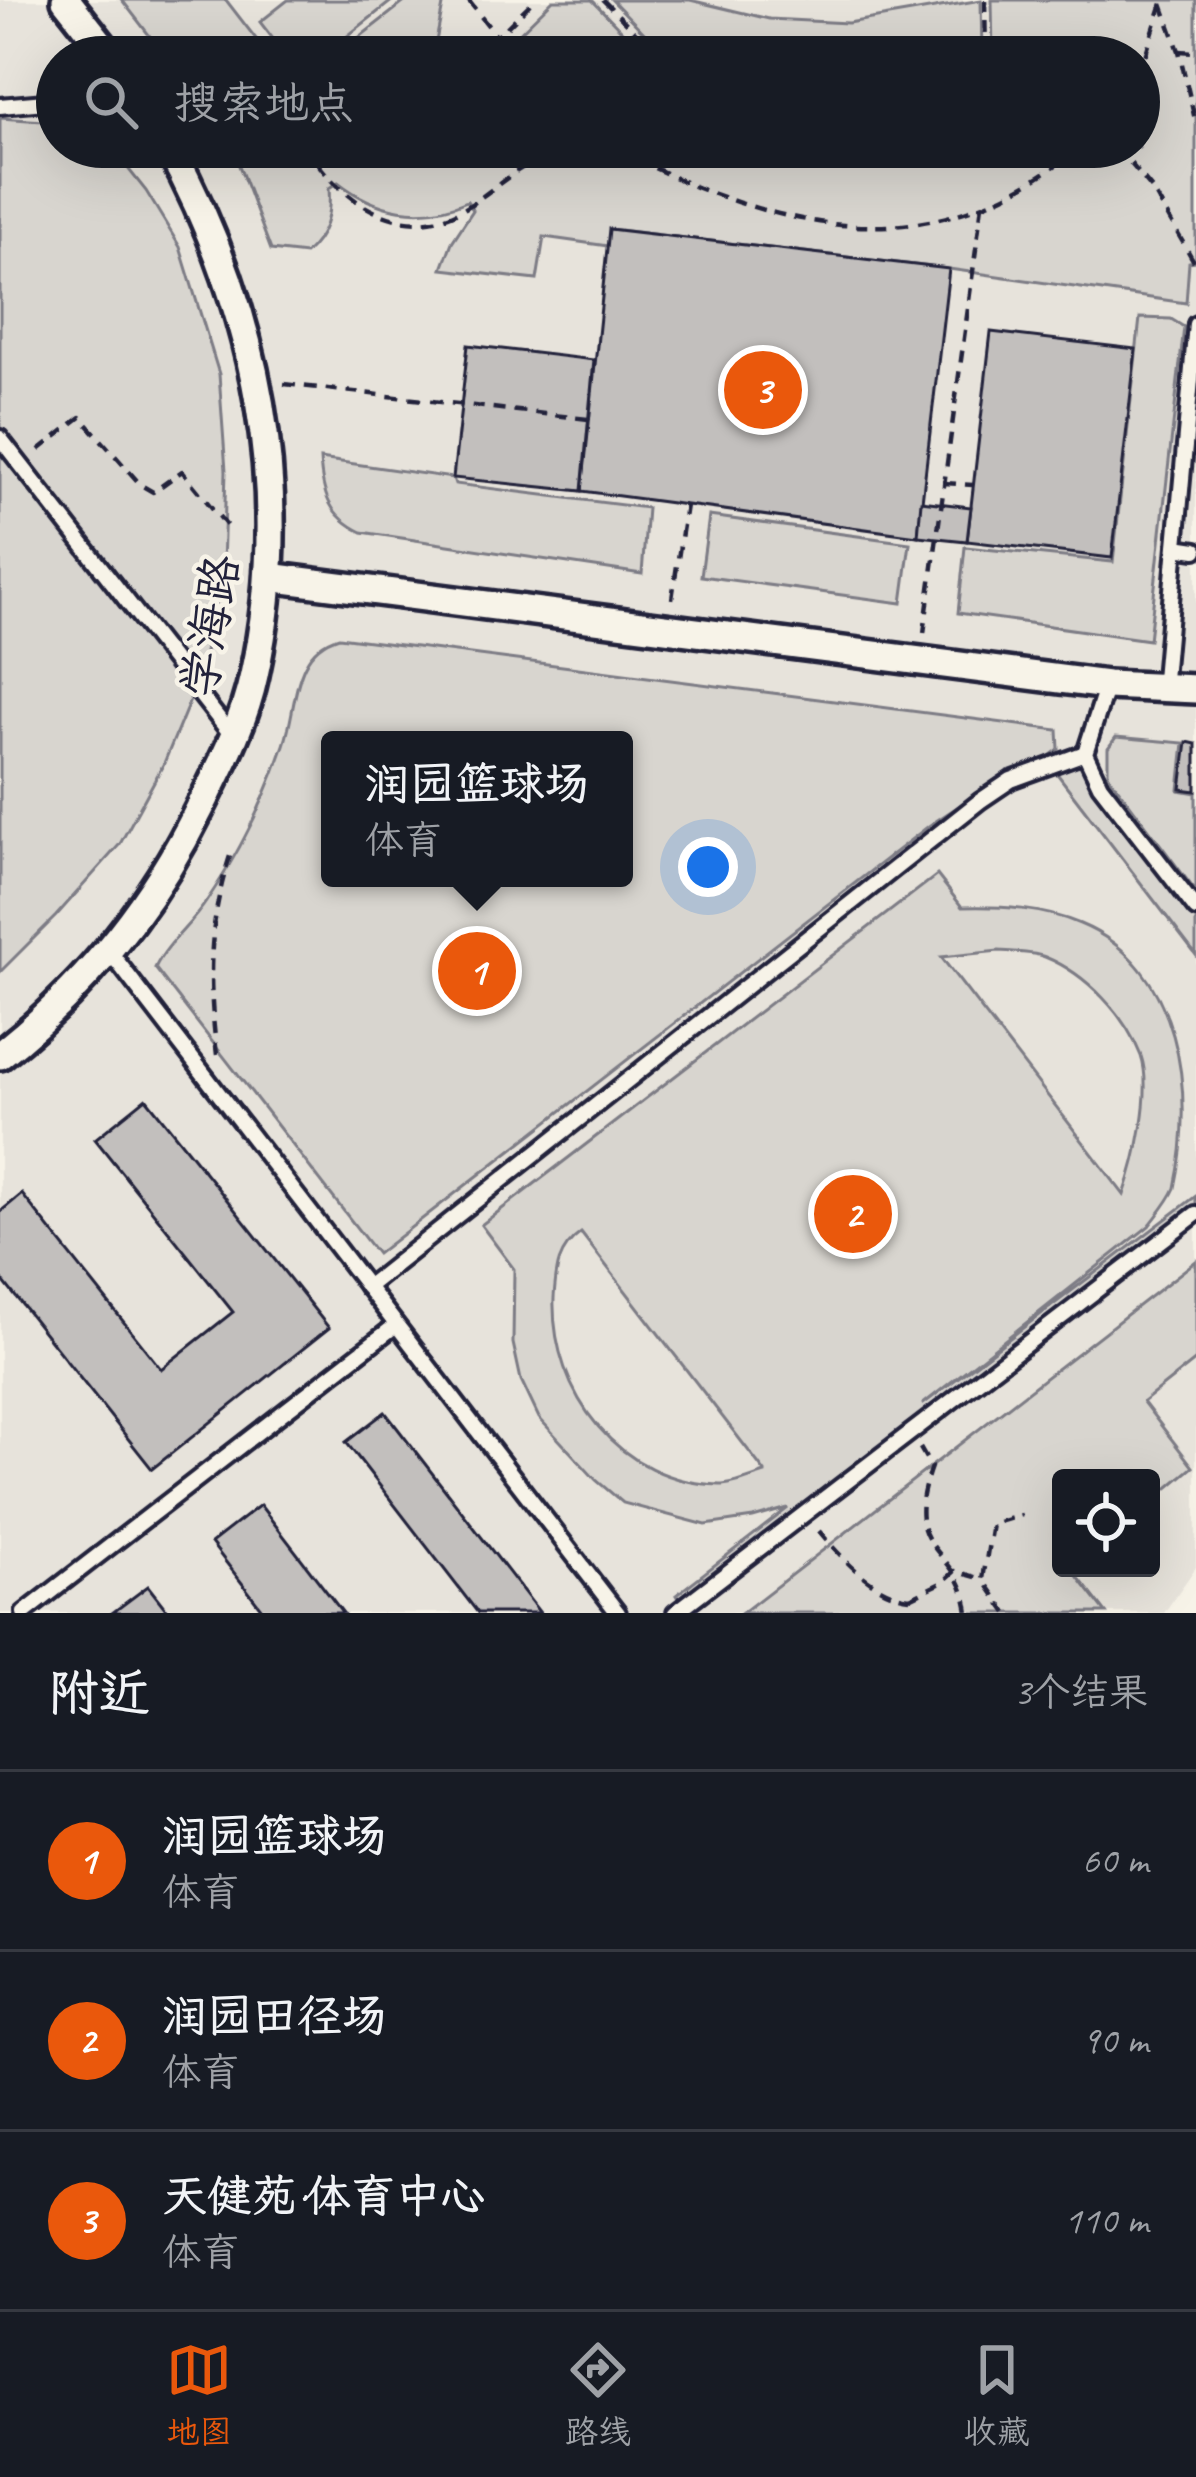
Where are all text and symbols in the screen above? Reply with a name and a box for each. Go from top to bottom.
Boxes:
search box [36,36,1160,168]
icon: search [78,69,144,135]
text: 搜索地点 [174,75,354,132]
pin: 3 [724,345,802,435]
street label: 学海路 [168,550,252,702]
popup [321,731,633,887]
text: 润园篮球场 [364,756,590,813]
text: 体育 [364,816,443,865]
your location [678,837,738,897]
pin: 1 [438,926,516,1016]
pin: 2 [814,1169,892,1259]
map controls [1052,1469,1160,1577]
button: locate [1052,1469,1160,1577]
text: 附近 [48,1661,150,1725]
text: 3个结果 [1013,1668,1148,1717]
text: 润园篮球场 [162,1808,387,1865]
text: 1 [78,1836,96,1885]
text: 60 m [1082,1836,1148,1885]
text: 体育 [162,1868,240,1917]
text: 润园田径场 [162,1988,387,2045]
text: 2 [78,2016,96,2065]
text: 90 m [1082,2016,1148,2065]
text: 体育 [162,2048,240,2097]
text: 天健苑·体育中心 [162,2168,485,2225]
text: 3 [78,2196,96,2245]
text: 110 m [1064,2196,1148,2245]
text: 体育 [162,2228,240,2277]
tab: 地图 [166,2337,232,2453]
tab: 路线 [565,2337,631,2453]
tab: 收藏 [964,2337,1030,2453]

